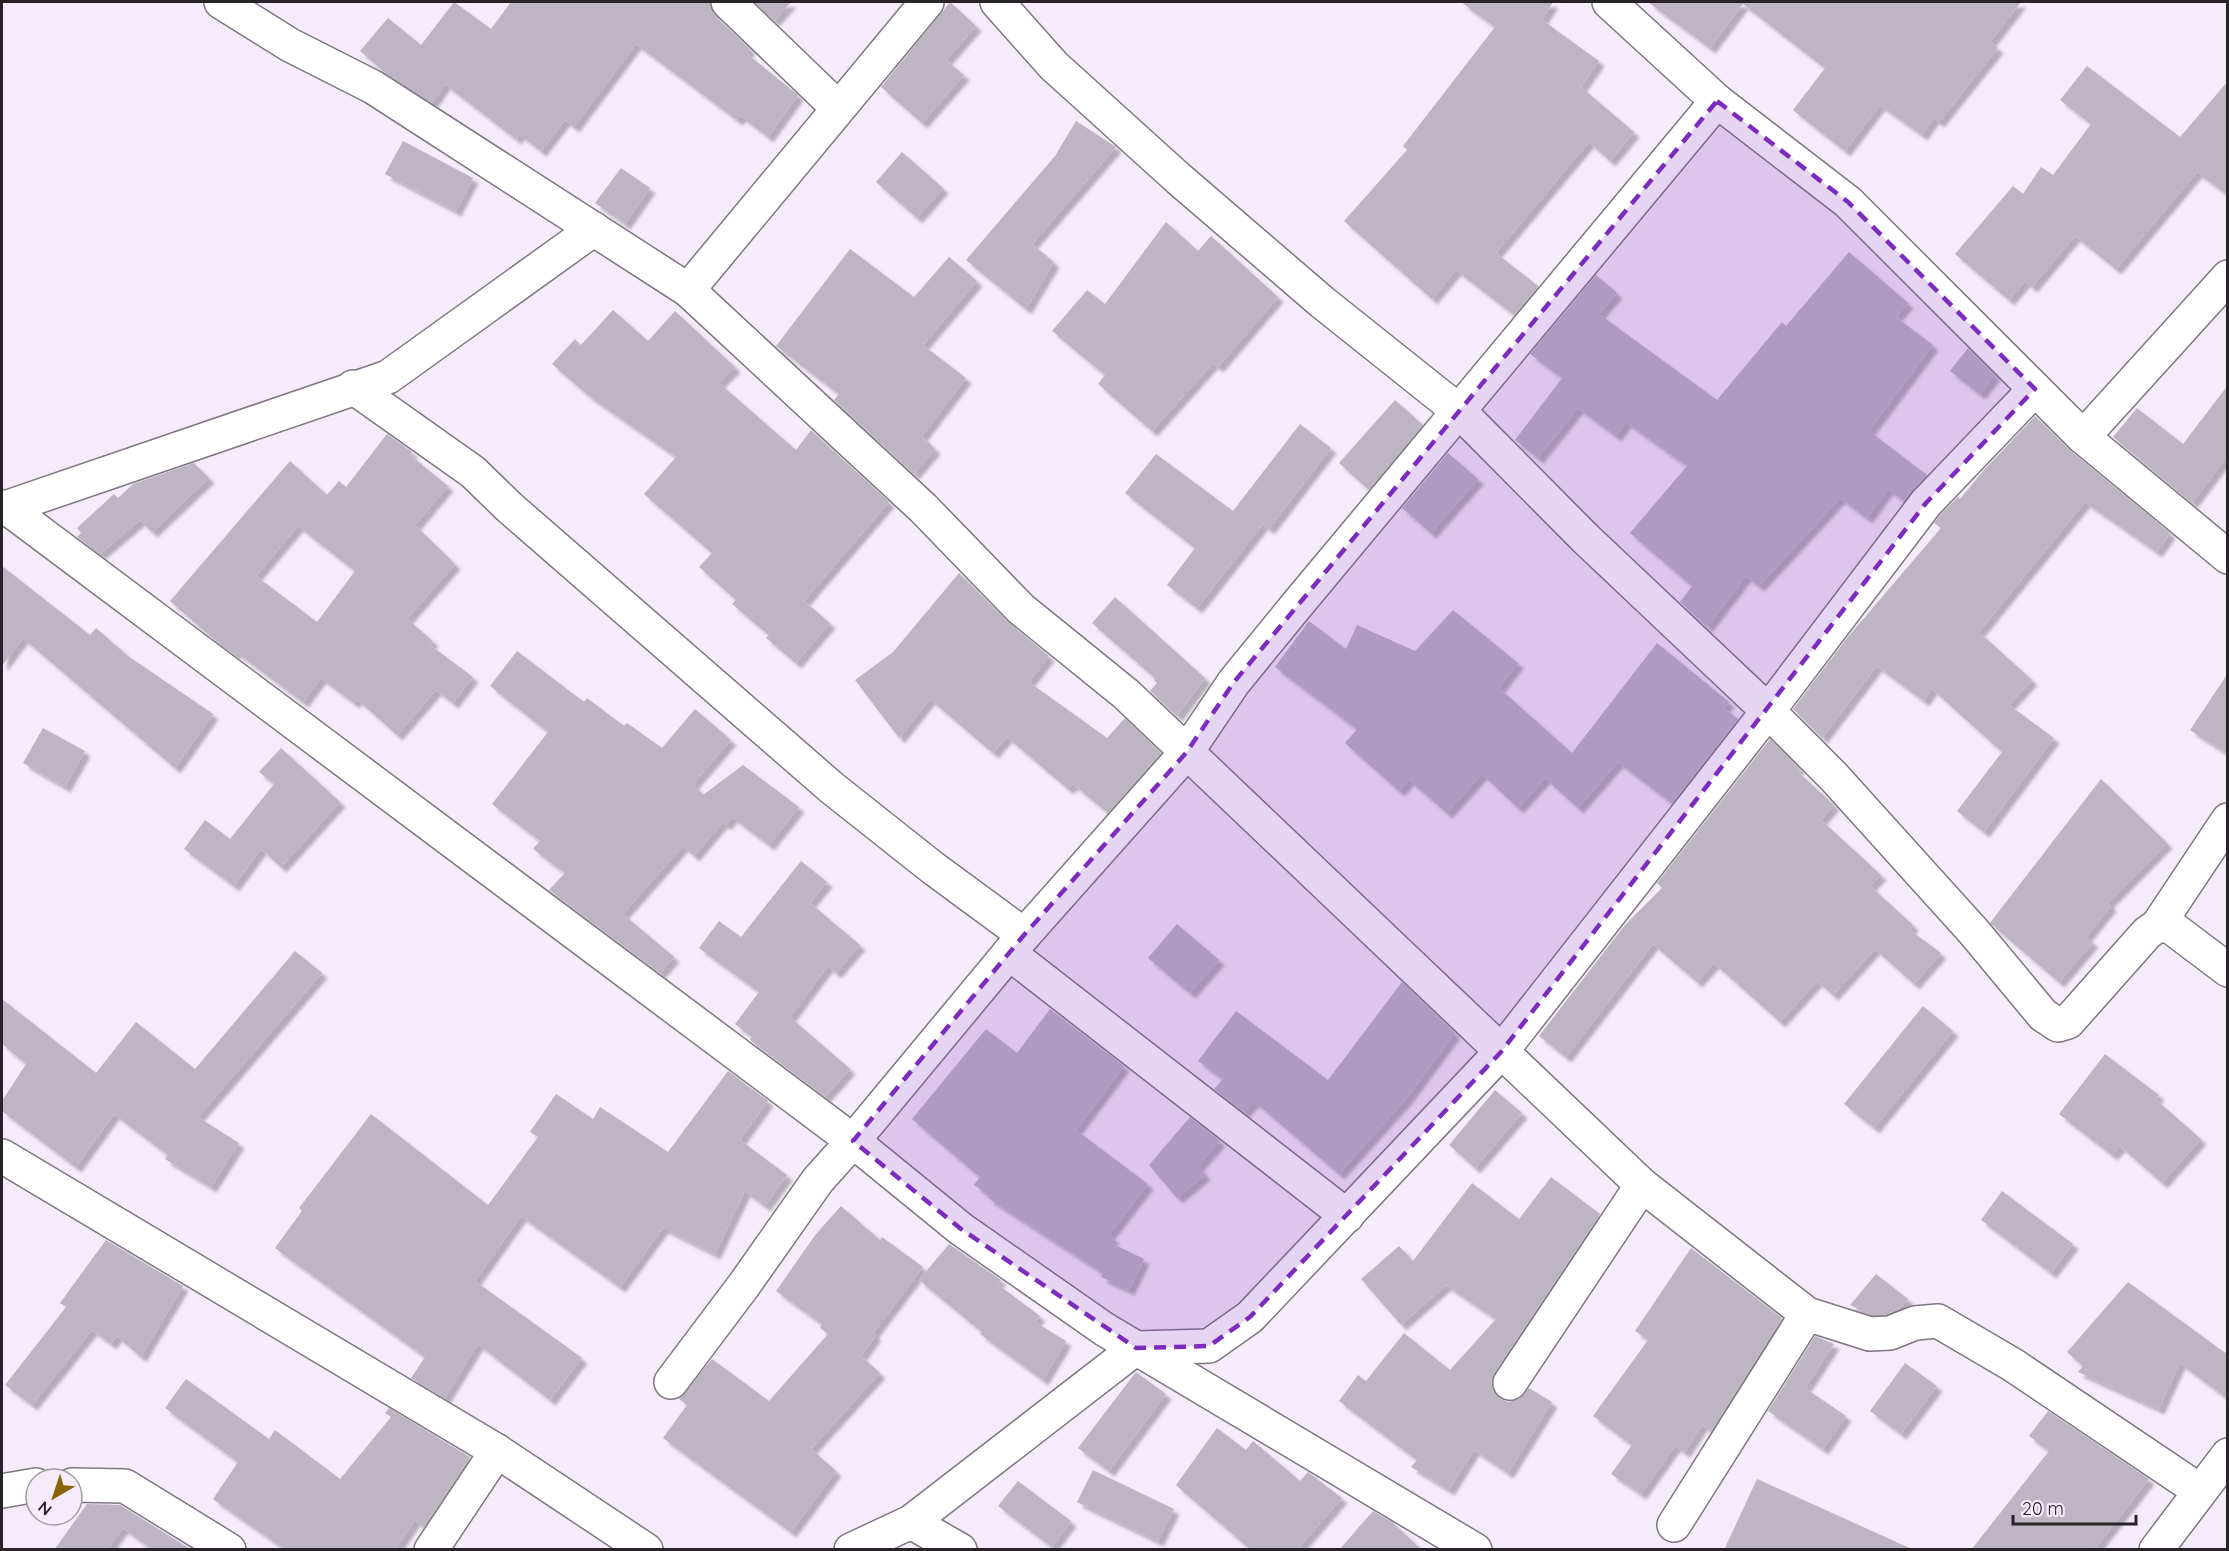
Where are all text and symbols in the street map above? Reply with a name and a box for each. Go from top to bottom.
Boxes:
north arrow [24,1467,84,1527]
scale bar [2013,1488,2136,1526]
text: N [34,1497,55,1520]
text: 20 m [2022,1497,2064,1520]

